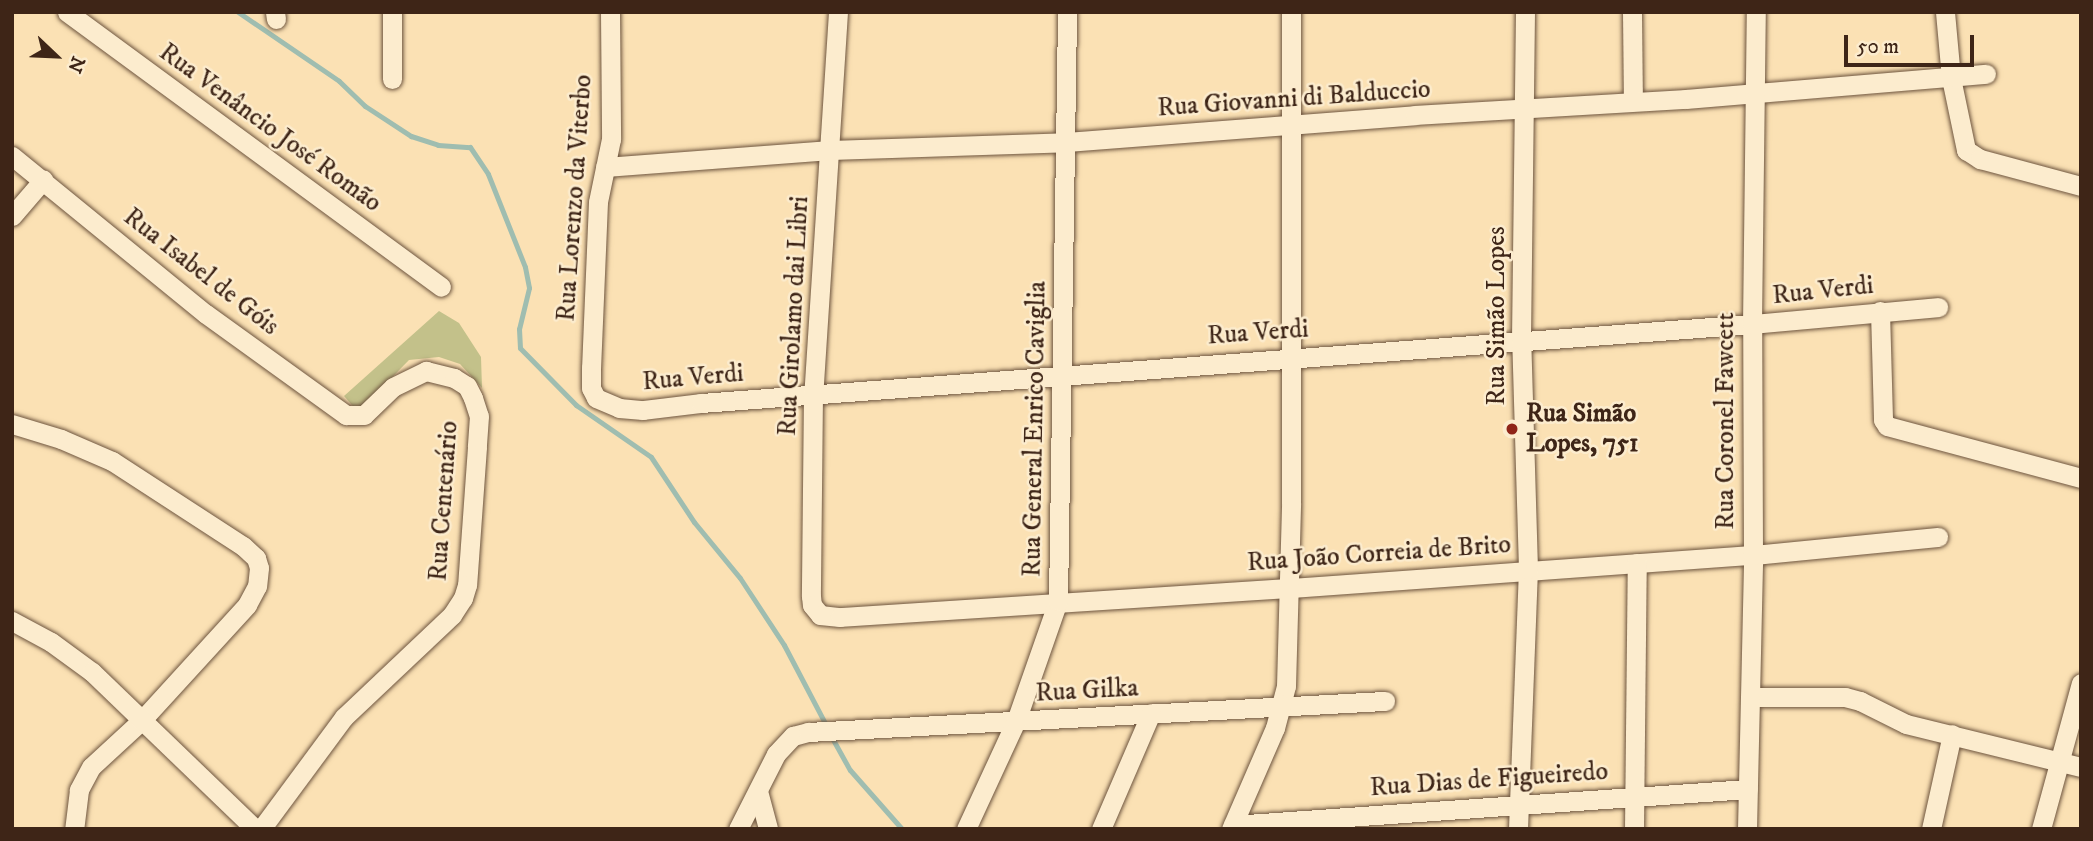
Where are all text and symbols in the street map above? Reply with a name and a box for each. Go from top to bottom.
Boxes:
north arrow [21,21,91,91]
scale bar [1848,21,1978,65]
text: 50 m [1857,34,1899,60]
street label: Rua Venâncio José Romão [153,37,387,219]
text: N [62,53,89,76]
street label: Rua Lorenzo da Viterbo [551,74,599,322]
street label: Rua Giovanni di Balduccio [1156,74,1432,124]
street label: Rua Girolamo dai Libri [772,195,816,437]
street label: Rua Isabel de Góis [117,202,285,342]
street label: Rua Simão Lopes [1481,226,1513,406]
street label: Rua Verdi [1771,270,1875,312]
street label: Rua General Enrico Caviglia [1017,281,1053,577]
street label: Rua Coronel Fawcett [1710,312,1742,530]
street label: Rua Verdi [1206,314,1310,352]
street label: Rua Verdi [641,358,745,398]
place label: Rua Simão Lopes, 751 [1526,398,1639,460]
street label: Rua Centenário [423,420,465,582]
marker: Rua Simão Lopes, 751 [1504,421,1520,437]
street label: Rua João Correia de Brito [1246,529,1512,579]
street label: Rua Gilka [1035,673,1139,709]
street label: Rua Dias de Figueiredo [1369,756,1609,804]

